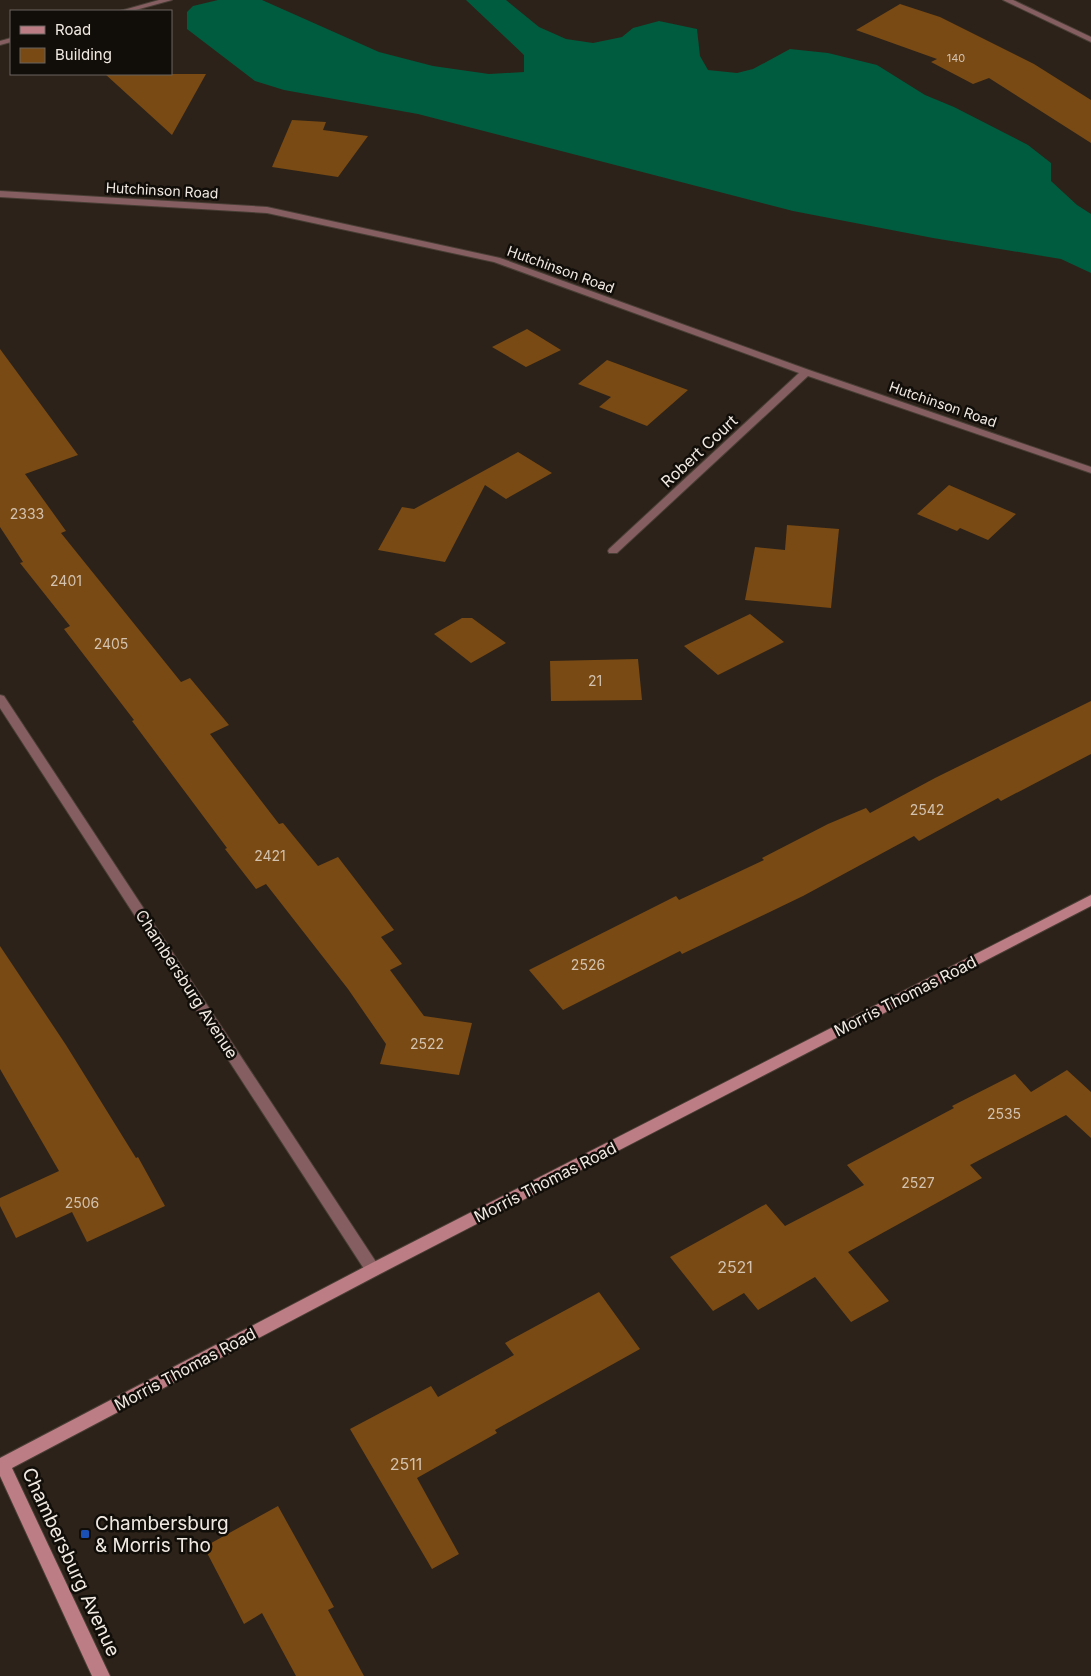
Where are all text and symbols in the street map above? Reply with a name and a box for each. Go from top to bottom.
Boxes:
legend [10,10,172,75]
text: Road [55,20,91,39]
text: Building [55,45,112,64]
house number: 140 [947,51,965,65]
street label: Hutchinson Road [105,179,219,201]
street label: Hutchinson Road [505,242,617,296]
street label: Hutchinson Road [887,378,999,430]
street label: Robert Court [657,411,741,491]
house number: 2333 [10,505,44,522]
house number: 2401 [50,572,82,589]
house number: 2405 [94,635,128,652]
house number: 21 [588,672,602,689]
house number: 2542 [910,801,944,818]
house number: 2421 [254,847,286,864]
street label: Chambersburg Avenue [131,906,243,1062]
street label: Morris Thomas Road [830,951,980,1041]
house number: 2526 [571,956,605,973]
house number: 2522 [410,1035,444,1052]
house number: 2535 [987,1105,1021,1122]
street label: Morris Thomas Road [470,1137,620,1227]
house number: 2527 [901,1174,935,1191]
house number: 2506 [65,1194,99,1211]
house number: 2521 [717,1257,753,1277]
street label: Morris Thomas Road [111,1323,259,1415]
house number: 2511 [390,1454,422,1474]
street label: Chambersburg Avenue [17,1464,125,1660]
place label: Chambersburg & Morris Tho [95,1512,229,1557]
marker: Chambersburg & Morris Tho [79,1528,91,1540]

